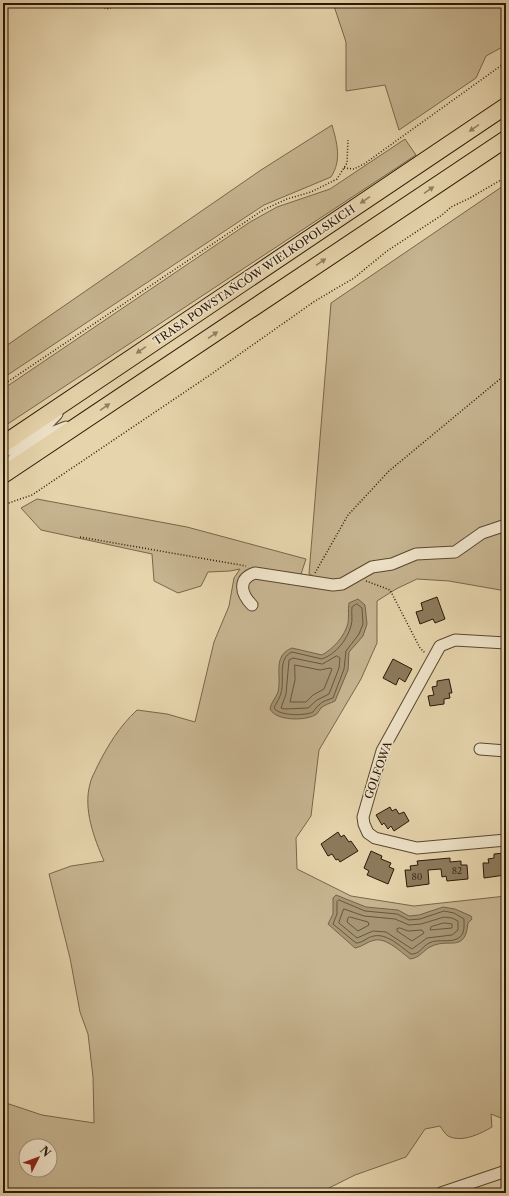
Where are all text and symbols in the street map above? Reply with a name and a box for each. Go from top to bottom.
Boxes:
one-way arrow [468,124,479,132]
one-way arrow [424,186,434,194]
one-way arrow [360,196,371,204]
street label: TRASA POWSTAŃCÓW WIELKOPOLSKICH [150,202,358,348]
one-way arrow [316,258,327,266]
one-way arrow [208,331,219,339]
one-way arrow [136,346,146,354]
one-way arrow [100,403,111,411]
street label: GOLFOWA [361,738,395,801]
house number: 82 [452,865,462,876]
house number: 80 [411,871,423,882]
north arrow [18,1138,58,1178]
text: N [37,1143,54,1160]

